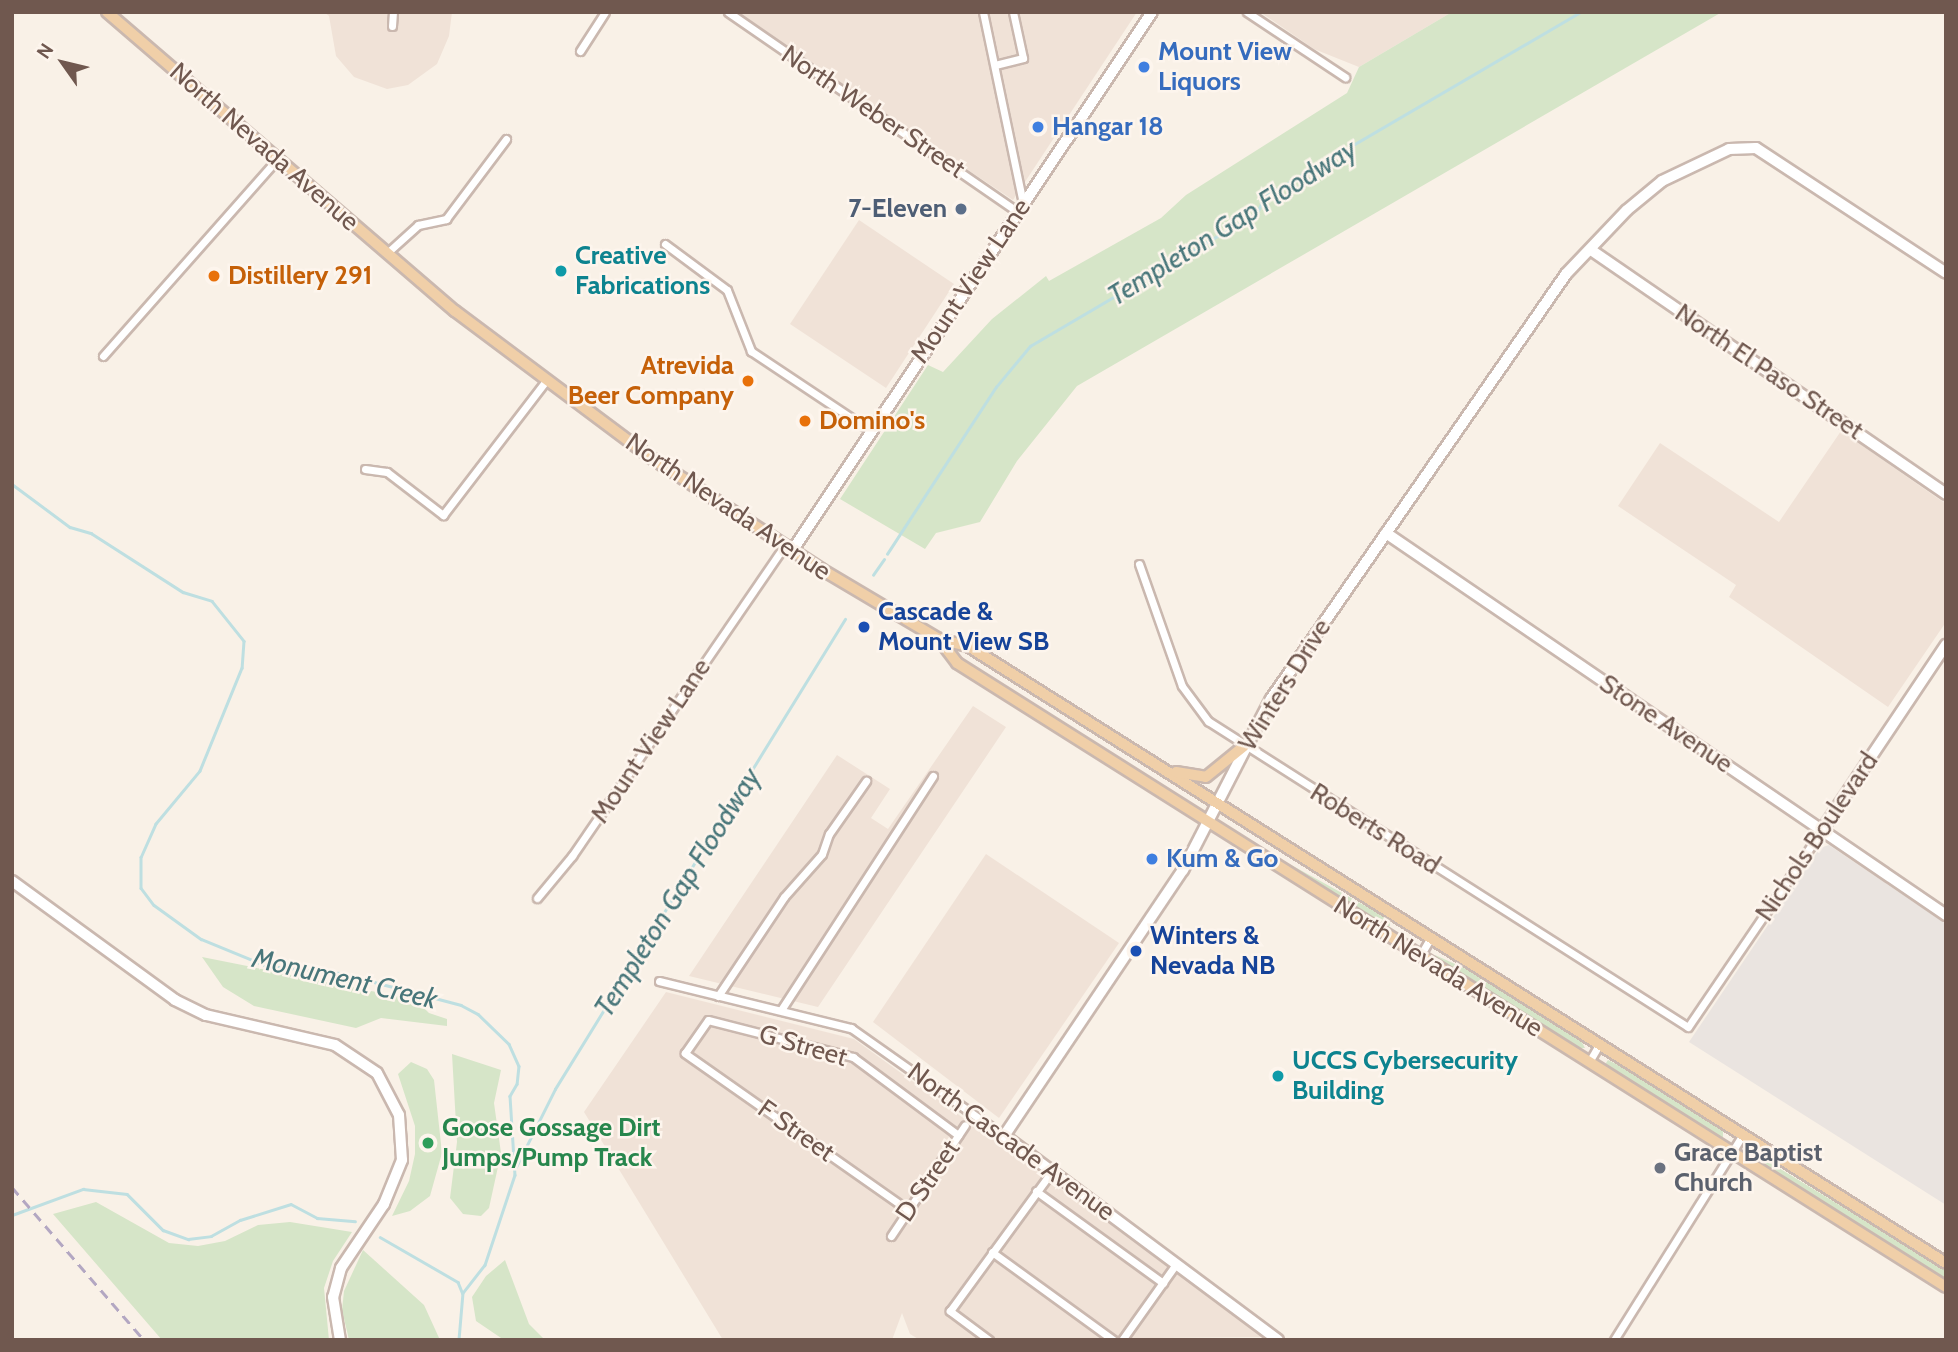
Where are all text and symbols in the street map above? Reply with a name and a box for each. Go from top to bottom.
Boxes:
north arrow [28,28,98,98]
place label: Mount View Liquors [1158,36,1292,98]
text: N [32,39,58,63]
street label: North Weber Street [775,39,971,185]
street label: North Nevada Avenue [163,56,365,238]
marker: Mount View Liquors [1136,59,1152,75]
place label: Hangar 18 [1052,111,1164,143]
marker: Hangar 18 [1030,119,1046,135]
water label: Templeton Gap Floodway [1101,132,1363,312]
place label: 7-Eleven [848,193,947,225]
street label: Mount View Lane [905,193,1037,369]
marker: 7-Eleven [953,201,969,217]
place label: Creative Fabrications [575,240,710,302]
place label: Distillery 291 [228,260,372,292]
marker: Creative Fabrications [553,263,569,279]
marker: Distillery 291 [206,268,222,284]
street label: North El Paso Street [1669,297,1869,447]
place label: Atrevida Beer Company [568,350,734,412]
marker: Atrevida Beer Company [740,373,756,389]
place label: Domino's [819,405,925,437]
marker: Domino's [797,413,813,429]
street label: North Nevada Avenue [620,427,836,587]
place label: Cascade & Mount View SB [878,596,1049,658]
street label: Winters Drive [1232,613,1338,757]
marker: Cascade & Mount View SB [856,619,872,635]
street label: Mount View Lane [585,653,717,829]
street label: Stone Avenue [1593,668,1739,780]
street label: Nichols Boulevard [1749,747,1885,927]
water label: Templeton Gap Floodway [587,761,767,1023]
street label: Roberts Road [1304,777,1446,881]
place label: Kum & Go [1166,843,1278,875]
marker: Kum & Go [1144,851,1160,867]
street label: North Nevada Avenue [1328,890,1548,1044]
place label: Winters & Nevada NB [1150,920,1275,982]
water label: Monument Creek [249,940,441,1016]
marker: Winters & Nevada NB [1128,943,1144,959]
street label: G Street [755,1019,851,1073]
place label: UCCS Cybersecurity Building [1292,1045,1518,1106]
street label: North Cascade Avenue [901,1056,1121,1228]
marker: UCCS Cybersecurity Building [1270,1068,1286,1084]
street label: F Street [752,1093,840,1169]
place label: Goose Gossage Dirt Jumps/Pump Track [442,1112,660,1174]
street label: D Street [889,1134,967,1228]
marker: Goose Gossage Dirt Jumps/Pump Track [420,1135,436,1151]
place label: Grace Baptist Church [1674,1137,1822,1198]
marker: Grace Baptist Church [1652,1160,1668,1176]

